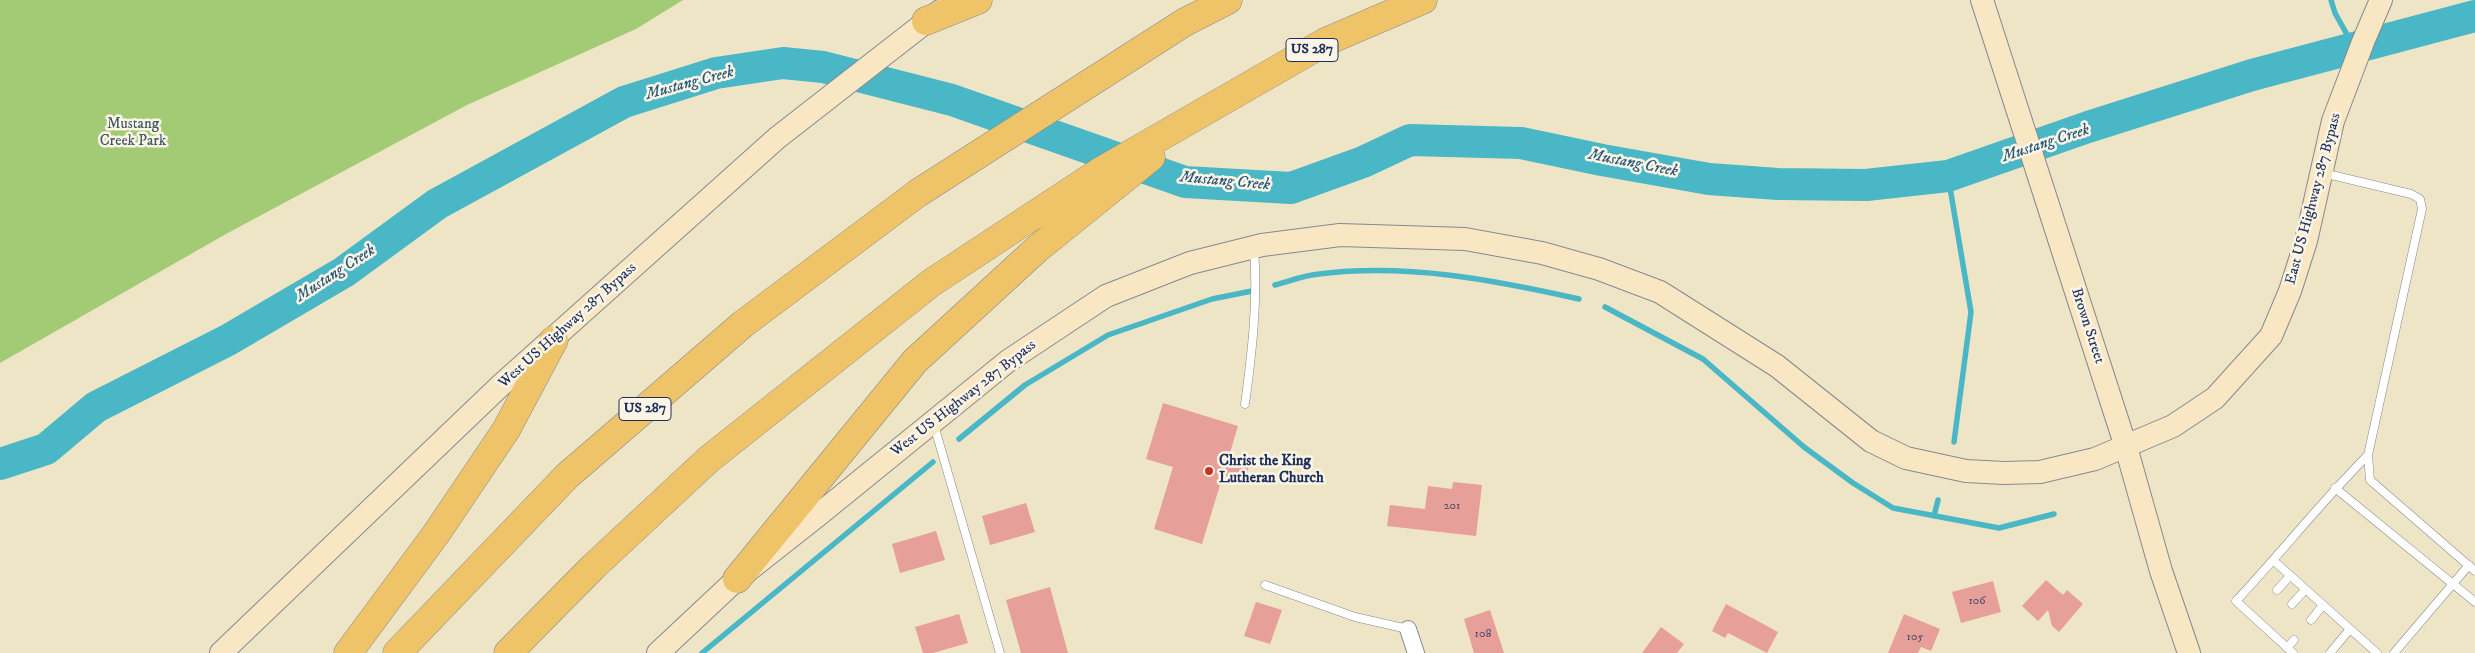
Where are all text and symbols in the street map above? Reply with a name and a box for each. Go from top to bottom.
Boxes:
road number: US 287 [1286,38,1338,62]
water label: Mustang Creek [644,63,736,105]
street label: East US Highway 287 Bypass [2282,111,2346,287]
park label: Mustang Creek Park [100,116,166,151]
water label: Mustang Creek [2000,121,2092,167]
water label: Mustang Creek [1587,146,1679,182]
water label: Mustang Creek [1179,168,1271,196]
water label: Mustang Creek [293,241,379,307]
street label: West US Highway 287 Bypass [495,259,641,393]
street label: Brown Street [2066,286,2108,366]
street label: West US Highway 287 Bypass [888,337,1040,461]
road number: US 287 [619,398,671,420]
place label: Christ the King Lutheran Church [1219,453,1324,488]
marker: Christ the King Lutheran Church [1203,465,1215,477]
house number: 201 [1444,500,1460,514]
house number: 106 [1968,595,1986,609]
house number: 108 [1475,628,1491,642]
house number: 105 [1907,631,1923,645]

